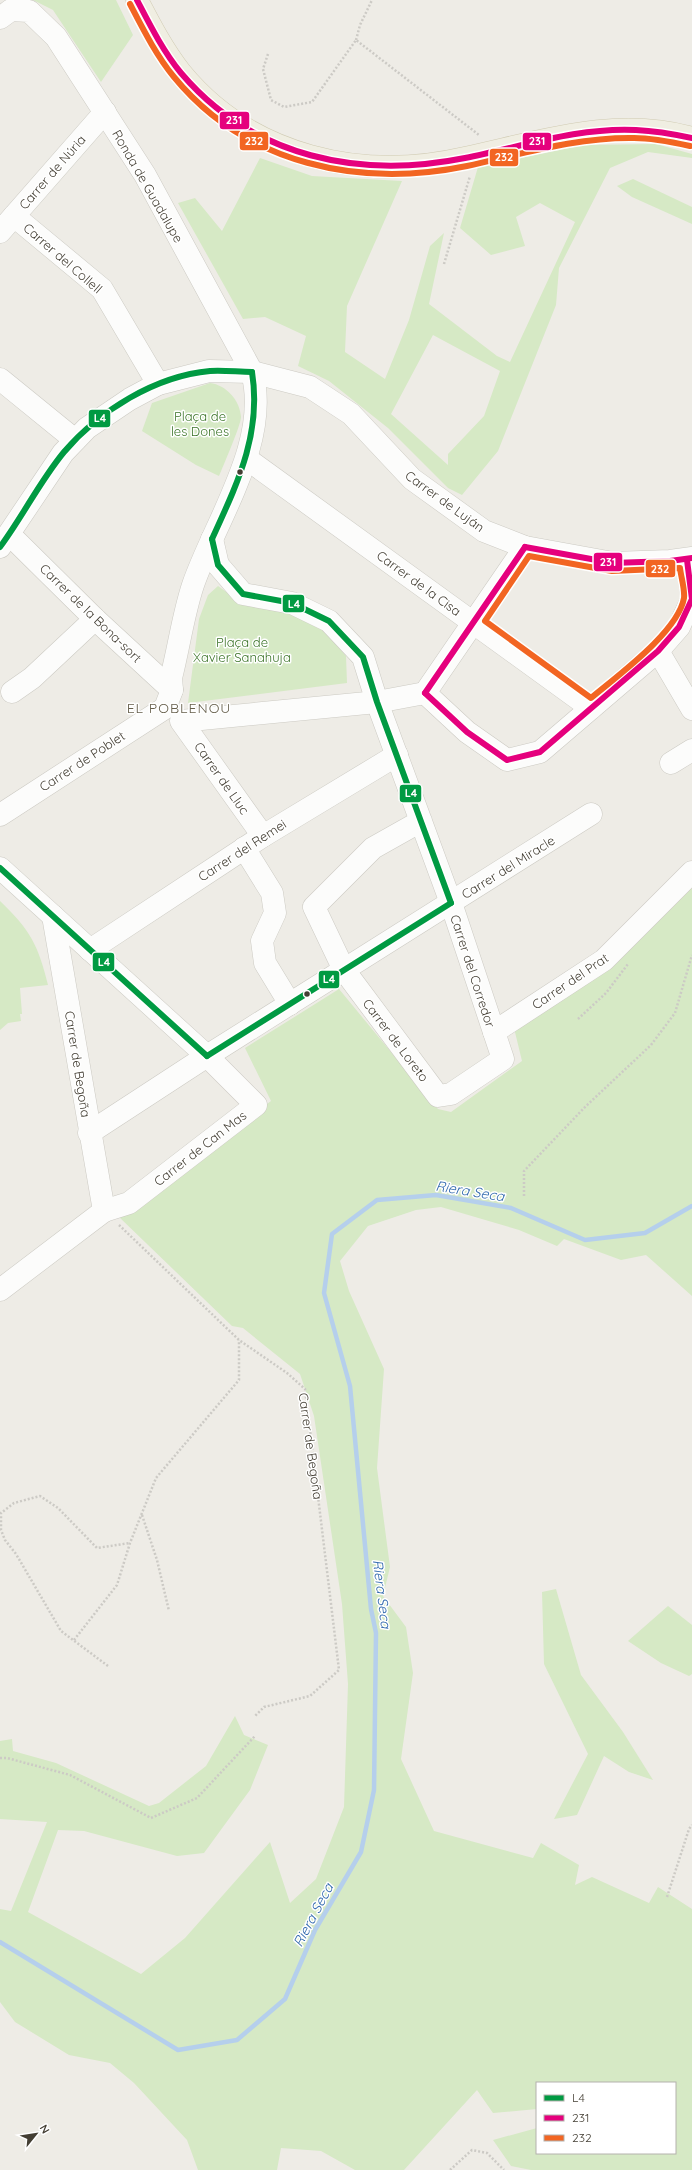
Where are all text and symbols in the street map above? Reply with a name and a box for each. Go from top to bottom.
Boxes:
line badge: 231 [219,111,250,130]
text: 231 [226,113,242,127]
street label: Ronda de Guadalupe [109,127,187,245]
line badge: 232 [239,131,269,151]
street label: Carrer de Núria [15,132,89,212]
line badge: 231 [522,132,552,151]
text: 232 [245,134,263,148]
text: 231 [529,134,545,148]
line badge: 232 [489,148,519,167]
text: 232 [495,150,513,164]
street label: Carrer del Collell [20,219,106,297]
park label: Plaça de les Dones [171,408,229,439]
line badge: L4 [88,409,111,428]
text: L4 [94,411,107,425]
unlabelled marker [235,467,245,477]
street label: Carrer de Luján [402,467,488,535]
street label: Carrer de la Cisa [374,547,464,619]
line badge: 231 [593,552,623,572]
text: 231 [600,555,616,569]
line badge: 232 [645,559,676,578]
street label: Carrer de la Bona-sort [37,560,145,666]
text: 232 [651,562,669,576]
line badge: L4 [282,594,305,613]
text: L4 [288,597,301,611]
park label: Plaça de Xavier Sanahuja [193,634,291,665]
district label: EL POBLENOU [127,699,231,717]
street label: Carrer de Poblet [36,727,128,795]
street label: Carrer de Lluc [191,739,253,818]
line badge: L4 [399,784,422,803]
text: L4 [405,786,418,800]
street label: Carrer del Remei [195,816,289,884]
street label: Carrer del Miracle [458,832,558,902]
street label: Carrer del Corredor [447,912,499,1030]
street label: Carrer del Prat [529,950,611,1012]
line badge: L4 [92,952,115,972]
text: L4 [98,955,111,969]
line badge: L4 [318,970,340,989]
text: L4 [323,972,336,986]
unlabelled marker [302,989,312,999]
street label: Carrer de Loreto [360,995,433,1085]
street label: Carrer de Begoña [62,1010,94,1118]
street label: Carrer de Can Mas [151,1107,249,1189]
water label: Riera Seca [434,1177,507,1206]
street label: Carrer de Begoña [296,1392,326,1500]
water label: Riera Seca [369,1558,395,1631]
water label: Riera Seca [289,1879,338,1950]
legend [536,2082,676,2154]
text: L4 [572,2090,585,2105]
text: 231 [572,2110,589,2125]
north arrow [16,2114,56,2154]
text: N [37,2122,53,2136]
text: 232 [572,2130,592,2145]

